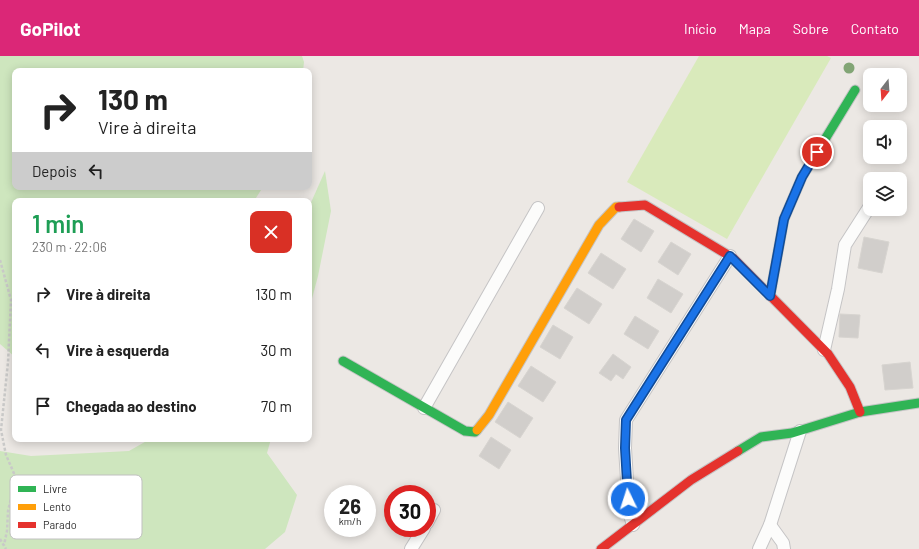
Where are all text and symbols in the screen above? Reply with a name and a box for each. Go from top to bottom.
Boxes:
text: GoPilot [20,17,81,40]
text: Início [684,20,717,37]
text: Mapa [739,20,771,37]
text: Sobre [793,20,829,37]
text: Contato [851,20,899,37]
north arrow [863,68,907,112]
map controls [863,68,907,216]
text: 130 m [98,82,168,116]
icon: right [32,84,84,136]
text: Vire à direita [98,116,196,138]
button: sound [863,120,907,164]
pin [800,135,834,169]
icon: arrive [806,141,828,163]
icon: left [85,160,107,182]
text: Depois [32,162,77,180]
button: layers [863,172,907,216]
text: 1 min [32,209,84,238]
button: close [250,211,292,253]
text: 230 m · 22:06 [32,239,107,255]
icon: right [32,283,54,305]
text: Vire à direita [66,285,150,303]
text: 130 m [255,285,292,303]
icon: left [32,339,54,361]
text: Vire à esquerda [66,341,169,359]
text: 30 m [260,341,292,359]
icon: arrive [32,395,54,417]
text: Chegada ao destino [66,397,197,415]
text: 70 m [261,397,292,415]
legend [10,475,142,539]
position arrow [607,478,649,520]
text: Livre [43,482,67,495]
speed limit sign: 30 [384,485,436,537]
text: 26 [339,494,361,518]
text: Lento [43,500,71,513]
text: km/h [339,515,361,527]
text: Parado [43,518,77,531]

